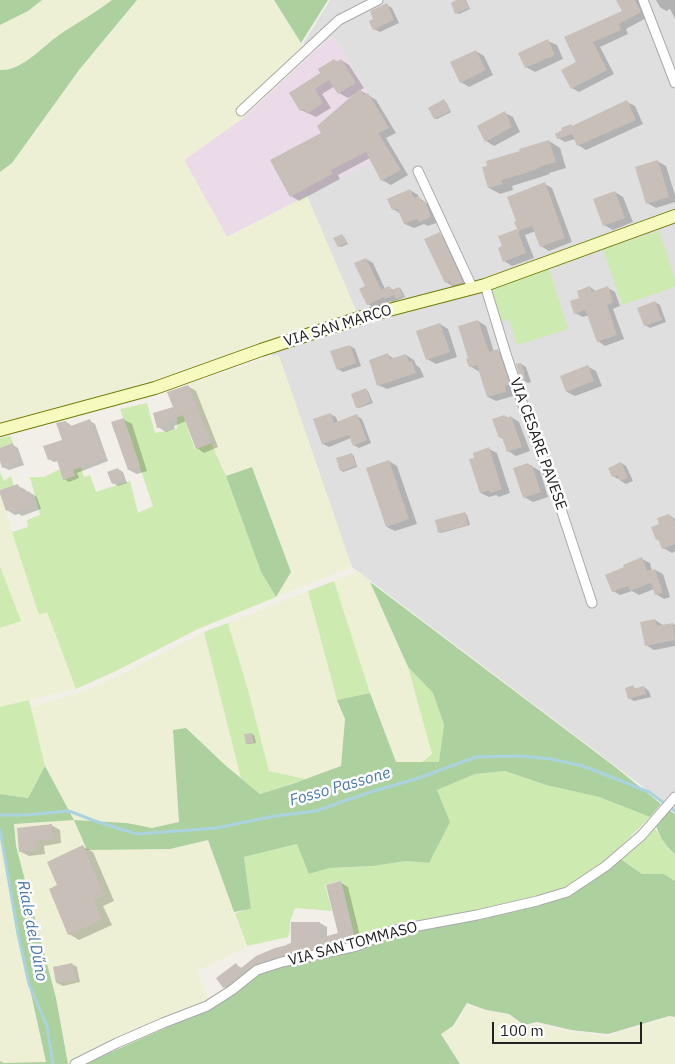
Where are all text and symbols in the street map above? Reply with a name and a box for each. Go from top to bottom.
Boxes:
street label: VIA SAN MARCO [282,301,394,351]
street label: VIA CESARE PAVESE [506,375,570,513]
water label: Fosso Passone [287,763,393,811]
water label: Riale del Dűno [13,879,51,983]
street label: VIA SAN TOMMASO [286,918,420,970]
scale bar [495,1012,645,1044]
text: 100 m [500,1021,544,1040]

